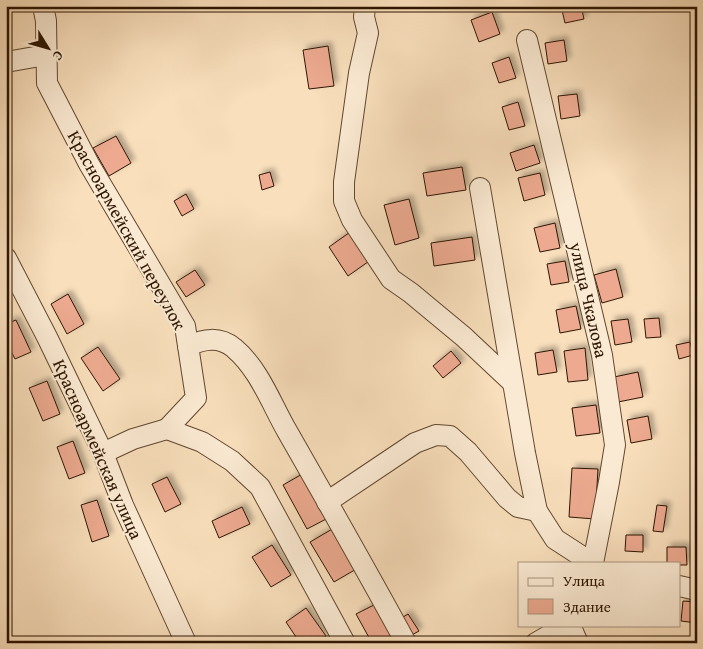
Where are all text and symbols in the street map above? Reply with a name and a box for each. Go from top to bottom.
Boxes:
north arrow [22,22,72,72]
text: С [48,47,69,65]
street label: Красноармейский переулок [61,125,193,335]
street label: улица Чкалова [562,239,616,361]
street label: Красноармейская улица [46,354,150,544]
legend [518,562,680,626]
text: Улица [563,570,606,591]
text: Здание [563,596,611,617]

